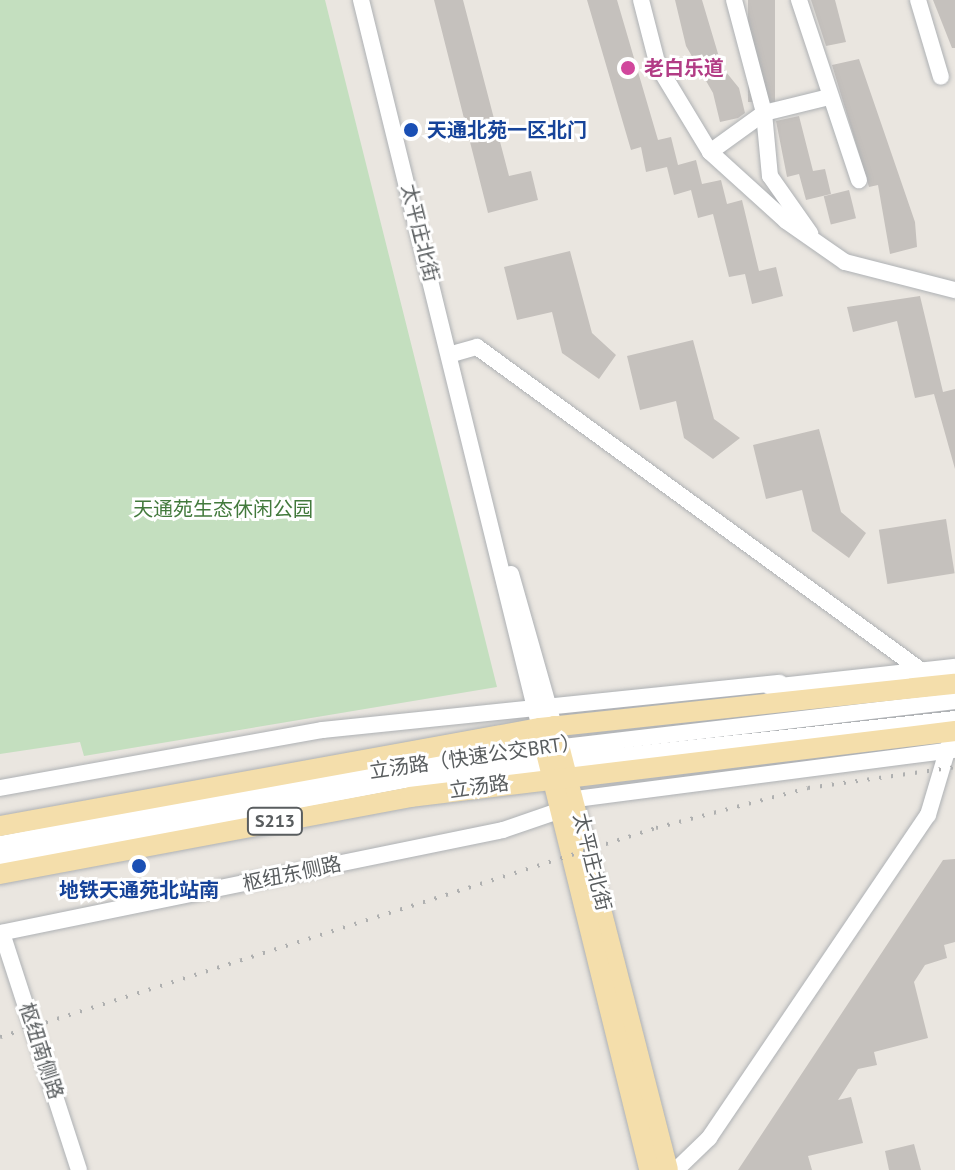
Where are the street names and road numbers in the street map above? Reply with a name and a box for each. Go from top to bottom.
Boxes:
street label: 太平庄北街 [396,182,444,284]
street label: 立汤路（快速公交BRT） [368,730,582,784]
street label: 立汤路 [448,771,510,803]
road number: S213 [245,807,305,835]
street label: 太平庄北街 [568,811,616,913]
street label: 枢纽东侧路 [241,852,343,896]
street label: 枢纽南侧路 [14,1000,68,1102]

